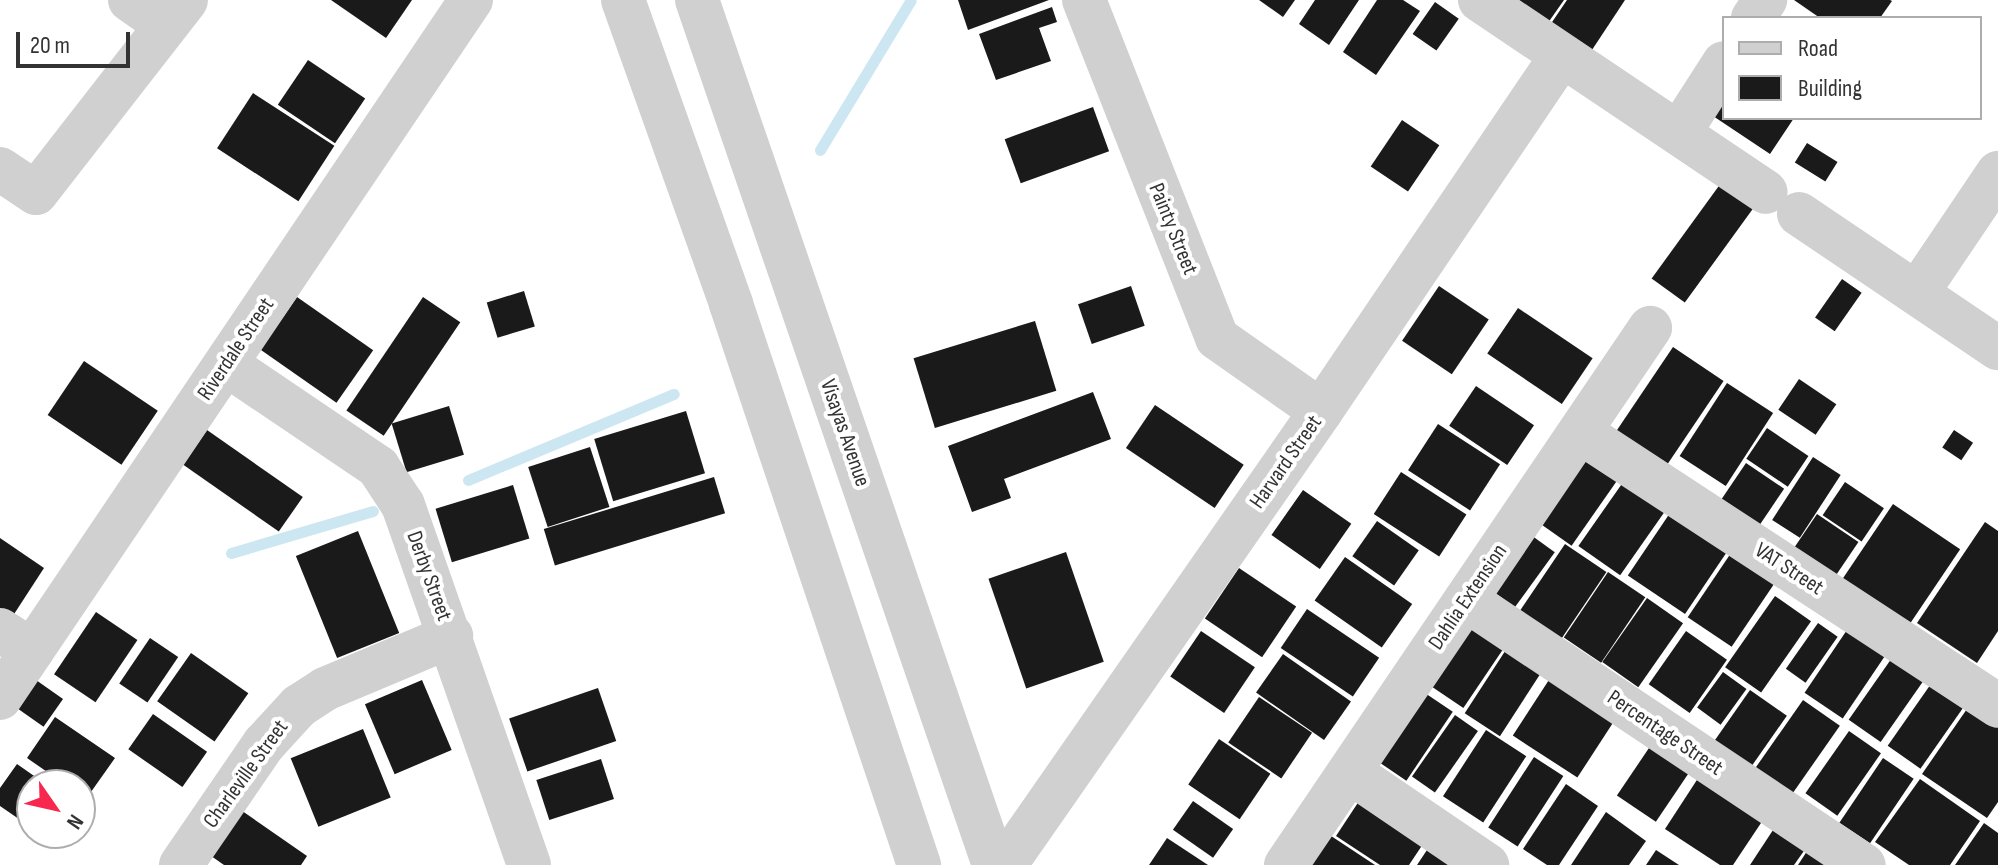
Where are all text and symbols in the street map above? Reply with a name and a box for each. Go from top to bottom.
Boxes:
scale bar [20,16,134,66]
legend [1722,16,1982,120]
text: 20 m [30,31,70,60]
text: Road [1798,34,1838,63]
text: Building [1798,74,1862,103]
street label: Painty Street [1143,179,1203,279]
street label: Riverdale Street [192,293,280,405]
street label: Visayas Avenue [814,376,876,490]
street label: Harvard Street [1244,410,1328,514]
street label: Derby Street [401,528,457,624]
street label: VAT Street [1750,537,1828,601]
street label: Dahlia Extension [1423,539,1513,655]
street label: Percentage Street [1602,685,1728,781]
street label: Charleville Street [198,715,294,833]
north arrow [16,769,96,849]
text: N [60,809,89,834]

